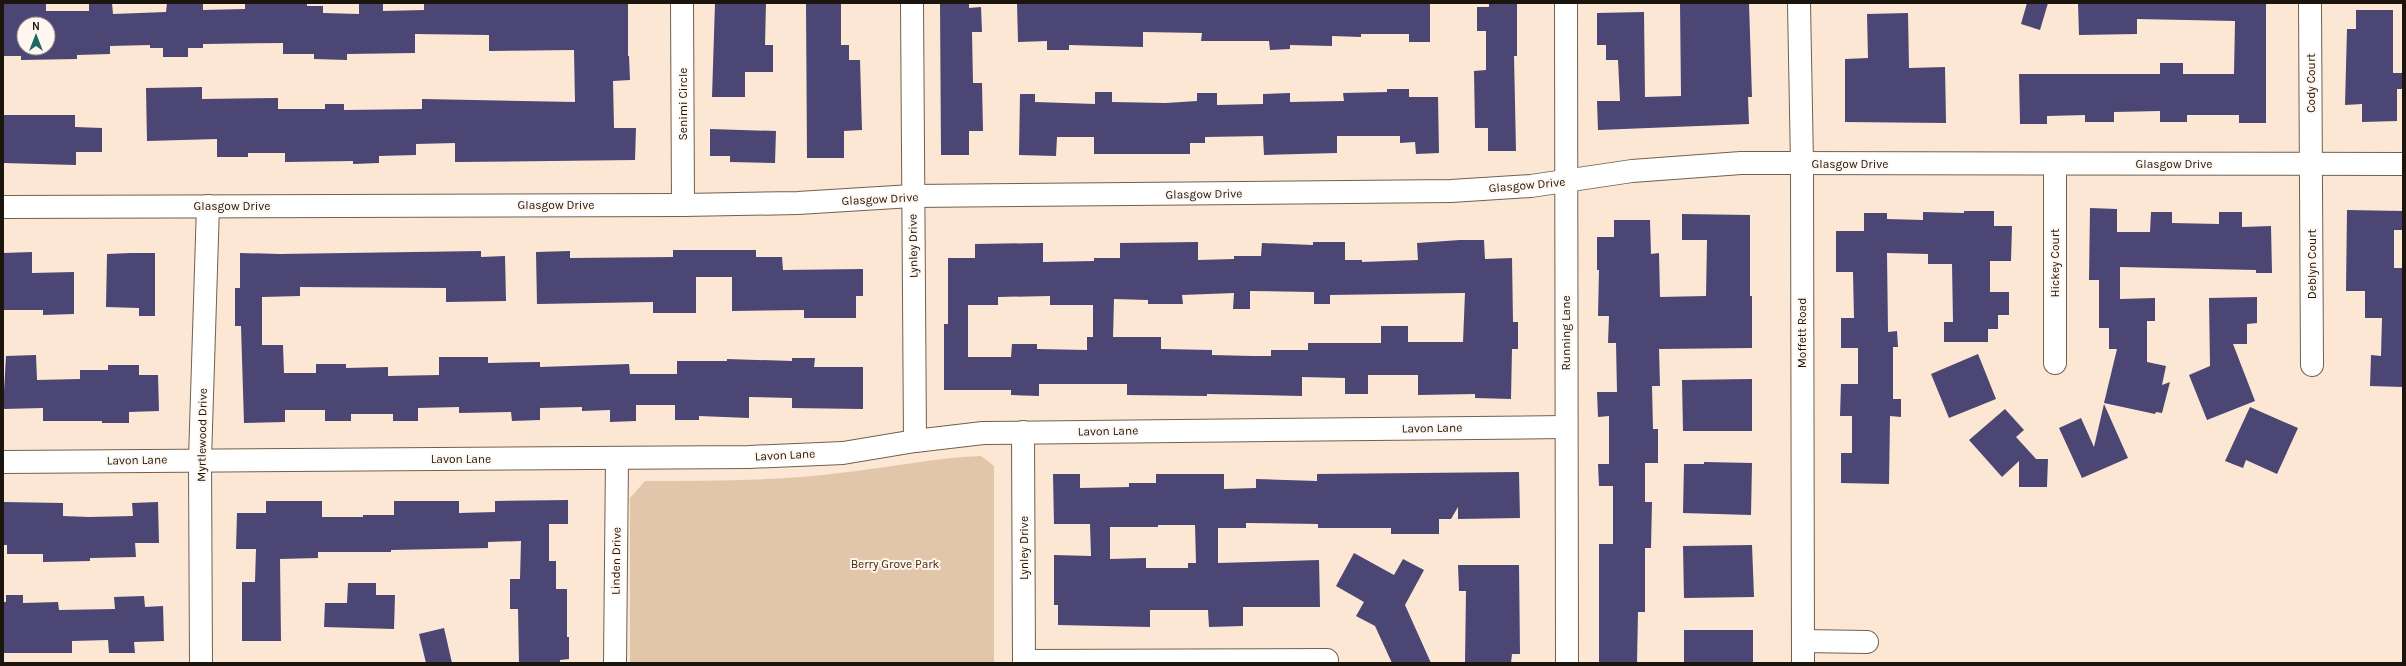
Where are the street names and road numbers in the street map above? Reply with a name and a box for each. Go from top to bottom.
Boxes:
street label: Cody Court [2304,53,2318,113]
street label: Senimi Circle [676,68,690,140]
street label: Glasgow Drive [1812,157,1888,171]
street label: Glasgow Drive [2136,157,2212,171]
street label: Glasgow Drive [1488,175,1566,195]
street label: Glasgow Drive [1165,186,1243,202]
street label: Glasgow Drive [841,190,919,208]
street label: Glasgow Drive [518,198,594,212]
street label: Glasgow Drive [194,199,270,213]
street label: Lynley Drive [905,214,921,278]
street label: Hickey Court [2048,228,2062,298]
street label: Deblyn Court [2305,228,2319,299]
street label: Running Lane [1559,295,1573,371]
street label: Moffett Road [1795,298,1809,368]
street label: Myrtlewood Drive [194,388,210,482]
street label: Lavon Lane [1402,420,1462,436]
street label: Lavon Lane [1078,423,1138,439]
street label: Lavon Lane [754,446,816,464]
street label: Lavon Lane [107,452,167,468]
street label: Lavon Lane [431,452,491,466]
street label: Lynley Drive [1017,516,1031,580]
street label: Linden Drive [608,527,624,595]

